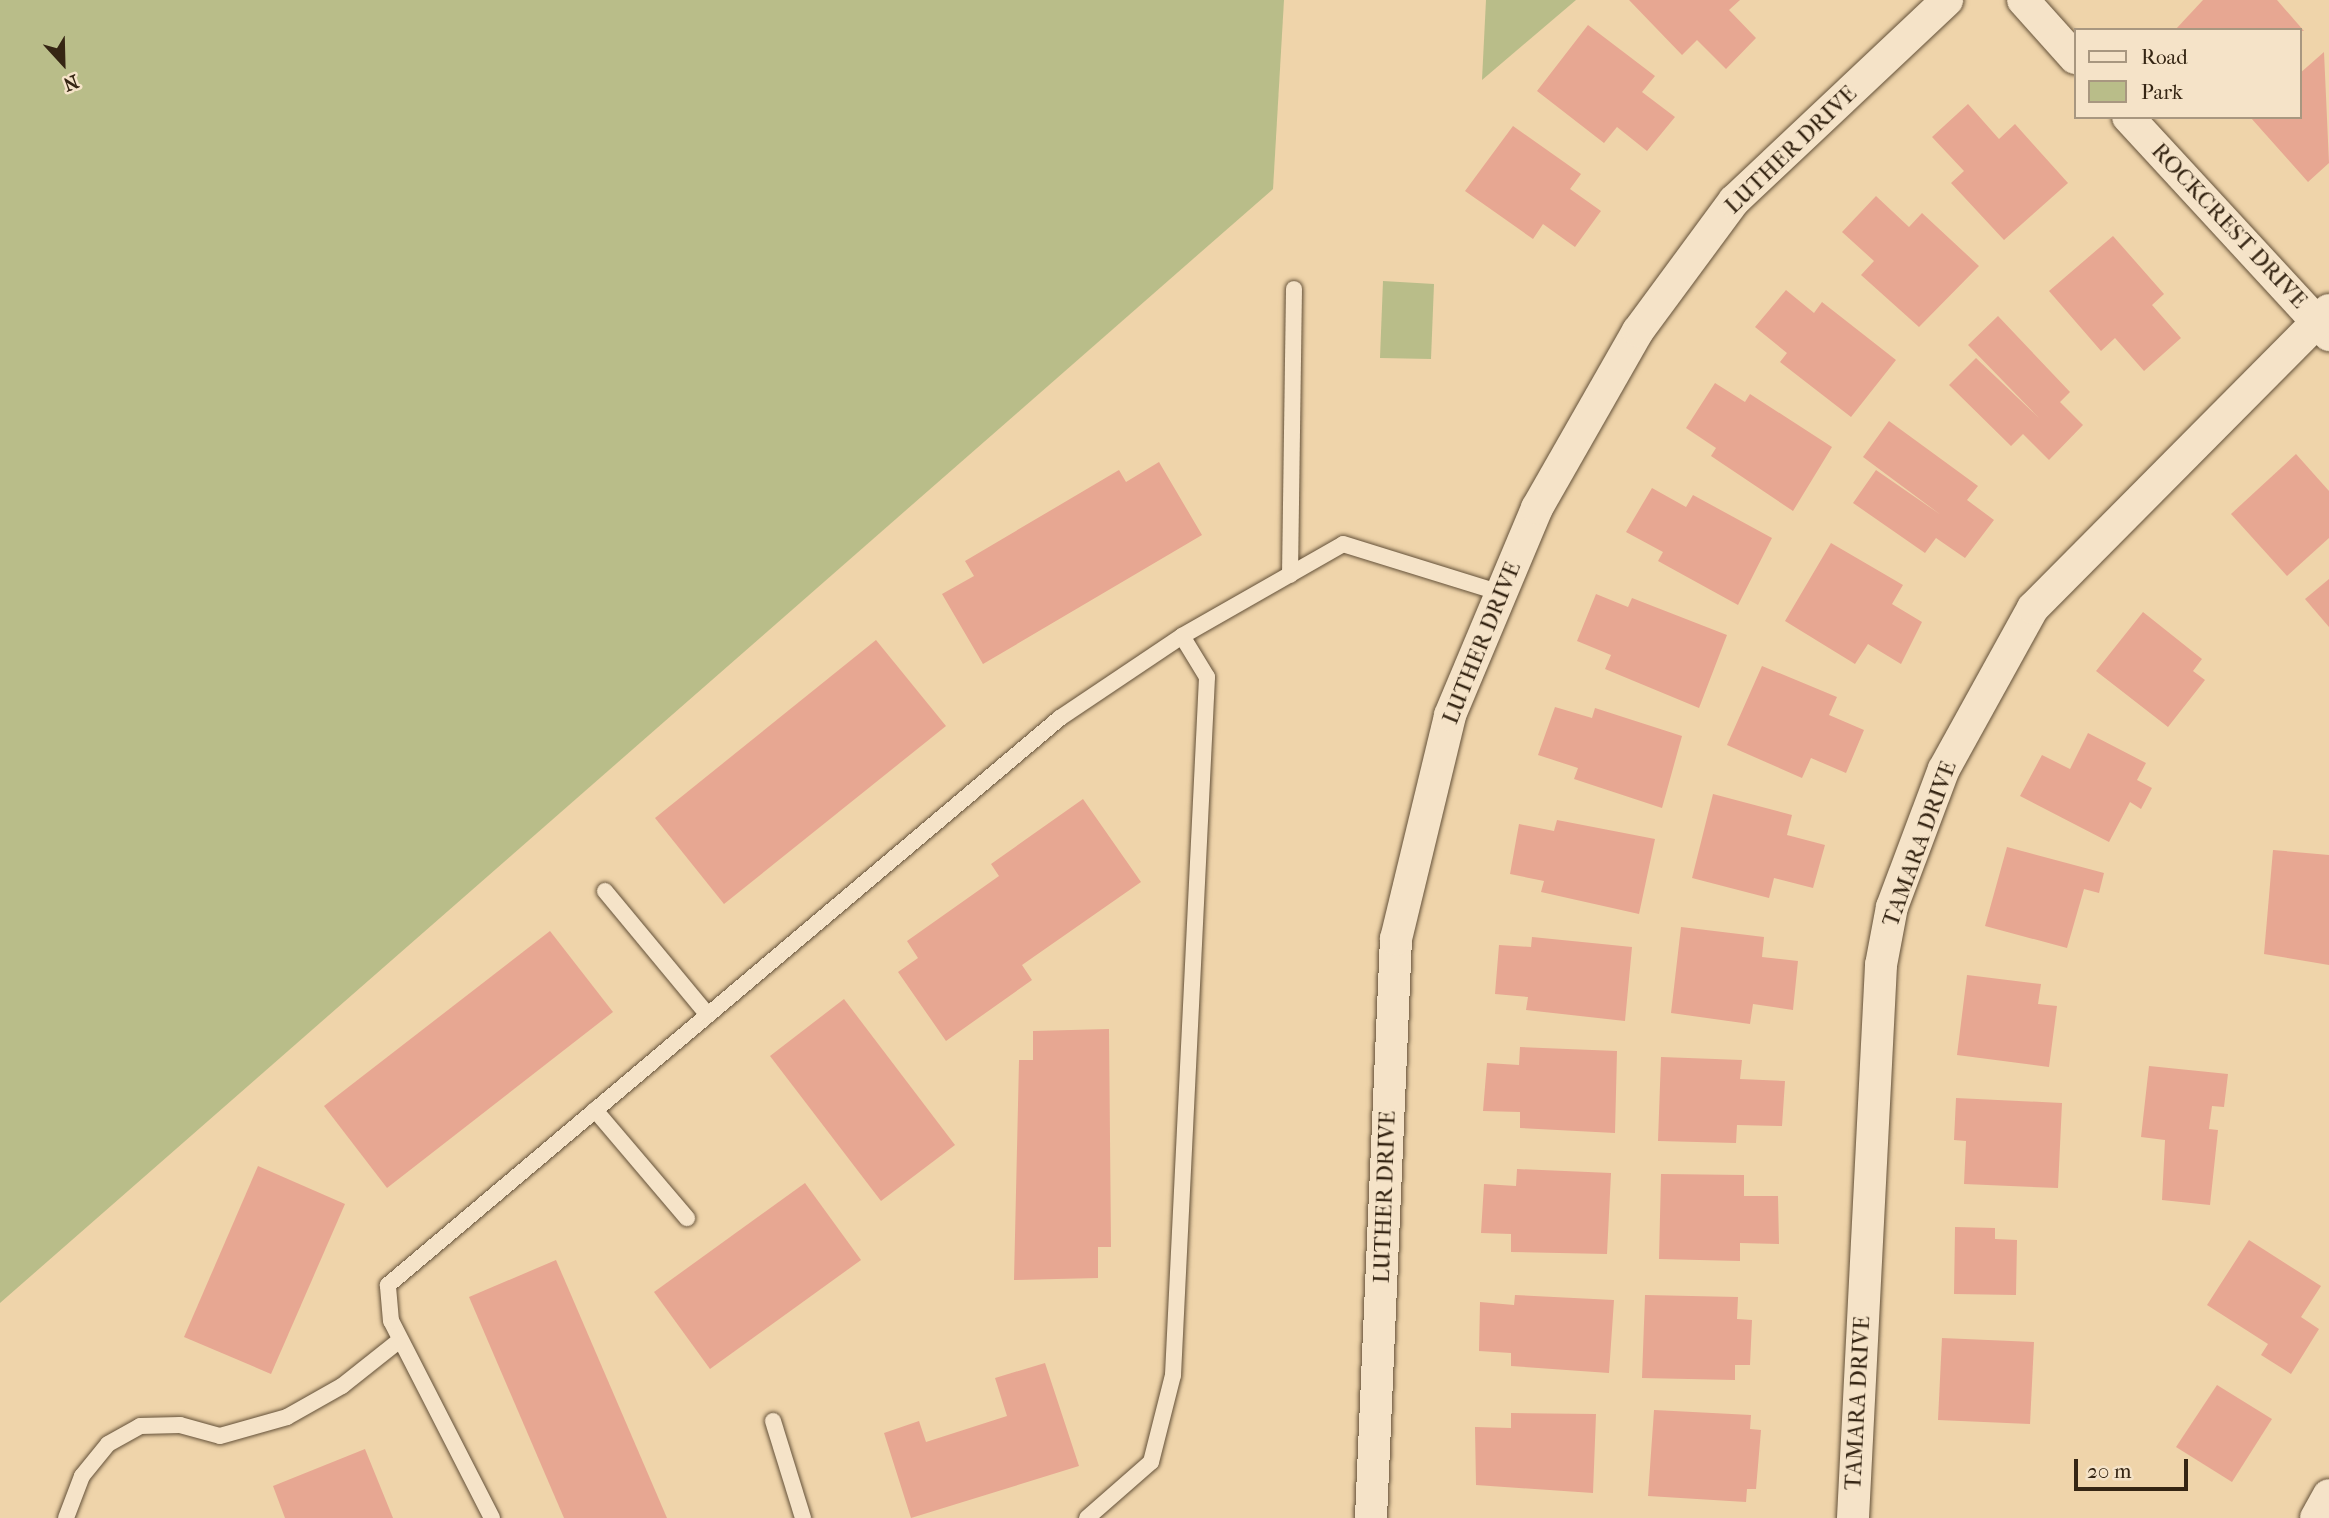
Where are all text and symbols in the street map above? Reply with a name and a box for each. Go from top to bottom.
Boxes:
north arrow [28,28,98,98]
legend [2074,28,2301,119]
text: Road [2141,45,2188,69]
text: N [60,70,82,95]
street label: LUTHER DRIVE [1719,80,1863,220]
text: Park [2141,80,2183,104]
street label: ROCKCREST DRIVE [2145,138,2313,314]
street label: LUTHER DRIVE [1437,558,1527,728]
street label: TAMARA DRIVE [1877,757,1963,931]
street label: LUTHER DRIVE [1368,1110,1402,1284]
street label: TAMARA DRIVE [1840,1315,1876,1491]
scale bar [2077,1444,2191,1488]
text: 20 m [2087,1459,2131,1483]

